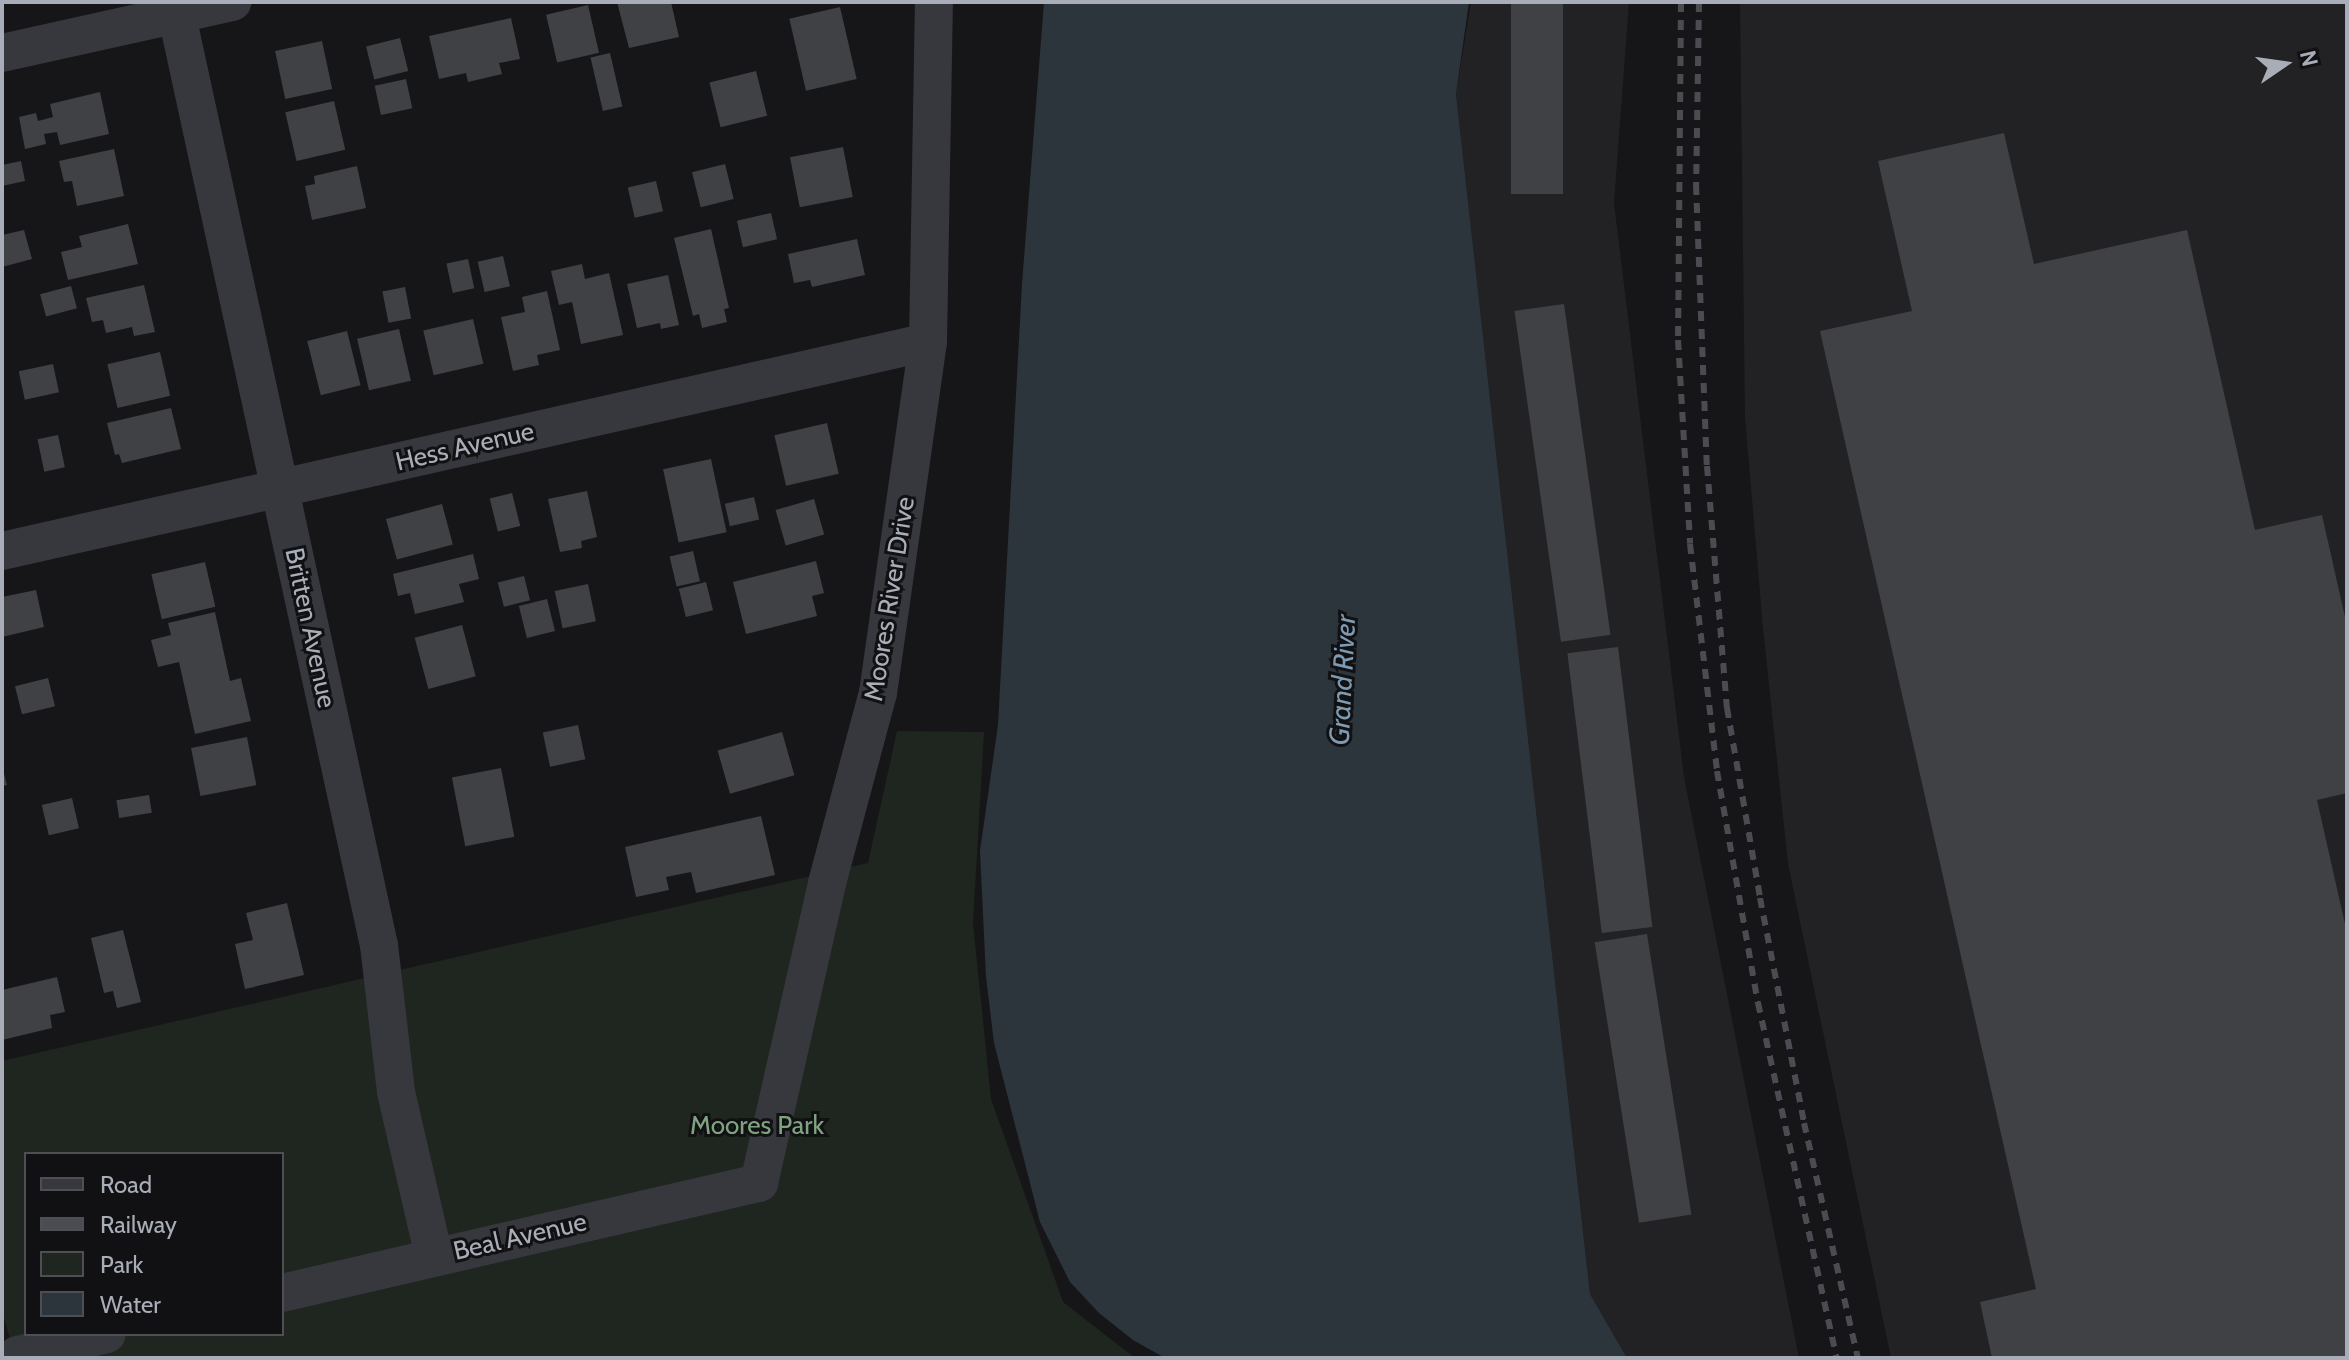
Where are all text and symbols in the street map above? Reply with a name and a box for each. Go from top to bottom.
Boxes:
north arrow [2245,24,2325,104]
text: N [2294,48,2324,69]
street label: Hess Avenue [393,416,537,478]
street label: Moores River Drive [858,495,922,703]
street label: Britten Avenue [278,545,342,711]
water label: Grand River [1322,614,1362,746]
park label: Moores Park [690,1110,824,1142]
legend [24,1152,284,1336]
text: Road [100,1170,152,1199]
street label: Beal Avenue [450,1207,590,1267]
text: Railway [100,1210,177,1239]
text: Park [100,1250,143,1279]
text: Water [100,1290,161,1319]

